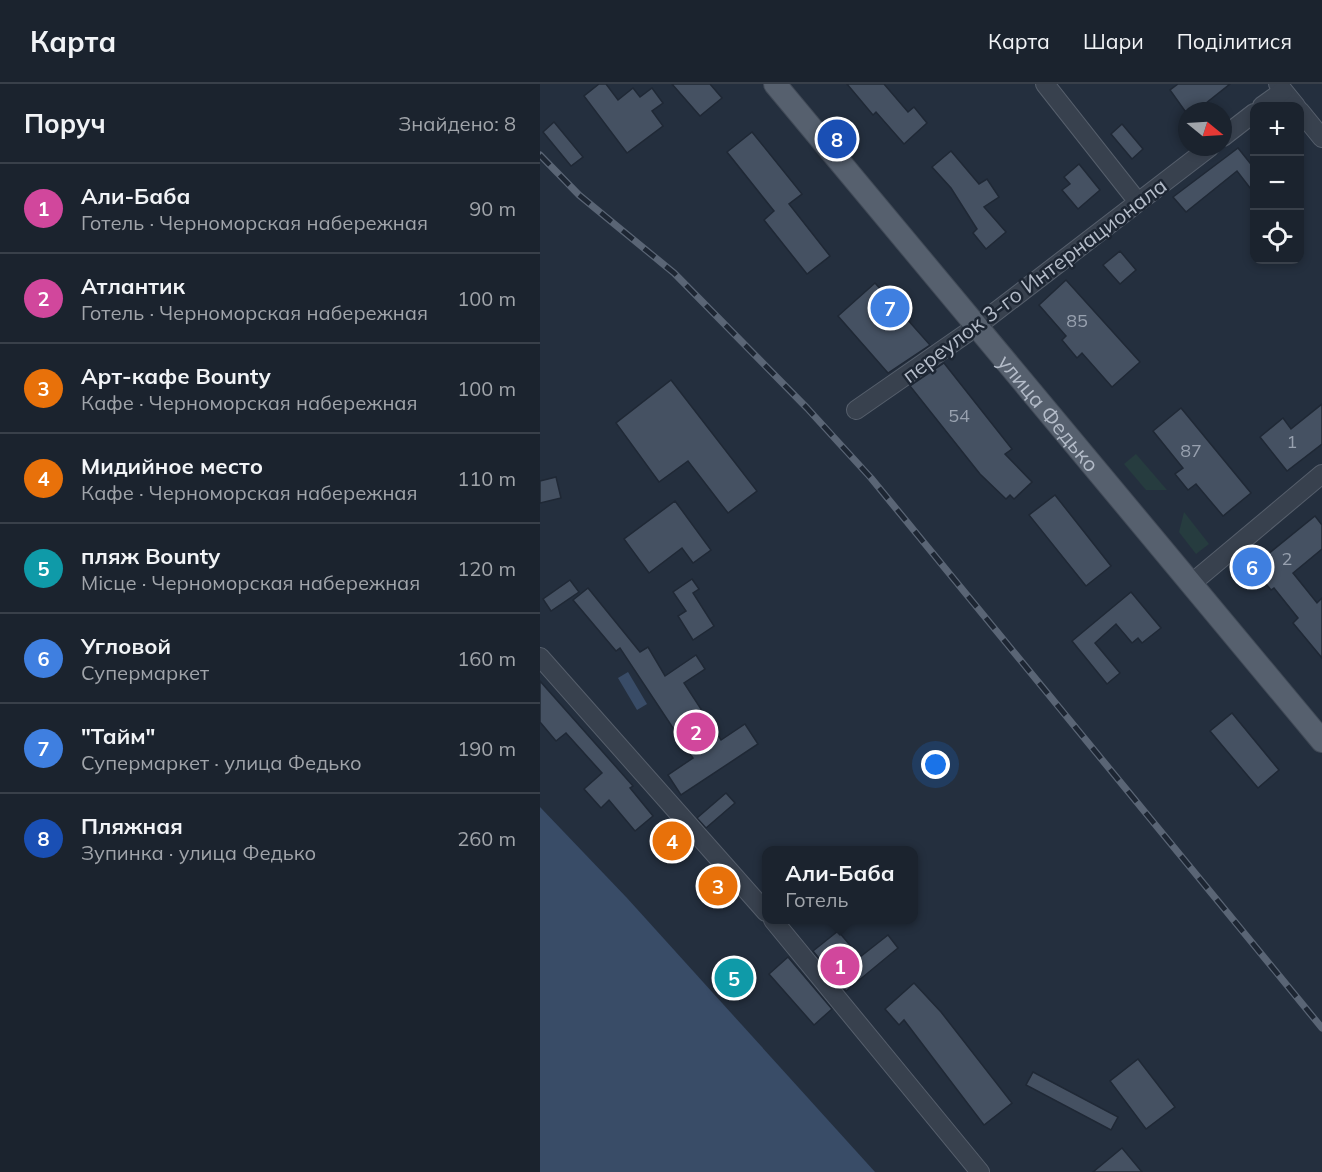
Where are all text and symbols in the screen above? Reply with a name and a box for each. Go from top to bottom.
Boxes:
text: Карта [30,24,116,59]
text: Карта [988,28,1050,54]
text: Шари [1083,28,1144,54]
text: Поділитися [1177,28,1292,54]
north arrow [1178,102,1232,156]
map controls [1250,102,1304,264]
button: + [1250,102,1304,156]
text: Поруч [24,107,106,140]
text: Знайдено: 8 [398,111,516,136]
pin: 8 [818,116,856,162]
button: − [1250,156,1304,210]
street label: переулок 3-го Интернационала [897,172,1171,388]
text: Али-Баба [81,182,190,210]
text: 1 [38,196,50,221]
text: 90 m [469,196,516,221]
text: Готель · Черноморская набережная [81,210,428,235]
button: locate [1250,210,1304,264]
text: Атлантик [81,272,185,300]
text: 2 [38,286,50,311]
text: 100 m [457,286,516,311]
pin: 7 [870,286,910,330]
text: Готель · Черноморская набережная [81,300,428,325]
house number: 85 [1066,309,1088,332]
street label: улица Федько [993,349,1105,477]
text: Арт-кафе Bounty [81,362,271,390]
text: 3 [38,376,50,401]
text: 100 m [457,376,516,401]
text: Кафе · Черноморская набережная [81,390,418,415]
house number: 54 [948,404,970,427]
house number: 1 [1287,430,1297,453]
house number: 87 [1180,439,1202,462]
text: Мидийное место [81,452,263,480]
text: 4 [38,466,50,491]
text: 110 m [457,466,516,491]
text: Кафе · Черноморская набережная [81,480,418,505]
text: пляж Bounty [81,542,220,570]
pin: 6 [1232,544,1272,590]
house number: 2 [1282,547,1292,570]
text: 5 [38,556,50,581]
text: 120 m [457,556,516,581]
text: Місце · Черноморская набережная [81,570,420,595]
text: Угловой [81,632,171,660]
text: 6 [38,646,50,671]
text: 160 m [457,646,516,671]
text: Супермаркет [81,660,209,685]
pin: 2 [676,710,716,754]
text: "Тайм" [81,722,155,750]
text: 7 [38,736,50,761]
text: 190 m [457,736,516,761]
text: Супермаркет · улица Федько [81,750,362,775]
your location [921,750,950,779]
text: Пляжная [81,812,183,840]
pin: 4 [652,818,692,864]
text: 8 [38,826,50,851]
text: 260 m [457,826,516,851]
text: Зупинка · улица Федько [81,840,316,865]
popup [762,846,918,924]
text: Али-Баба [785,859,895,887]
pin: 3 [698,864,738,908]
text: Готель [785,887,848,912]
pin: 1 [820,944,860,988]
pin: 5 [714,956,754,1000]

